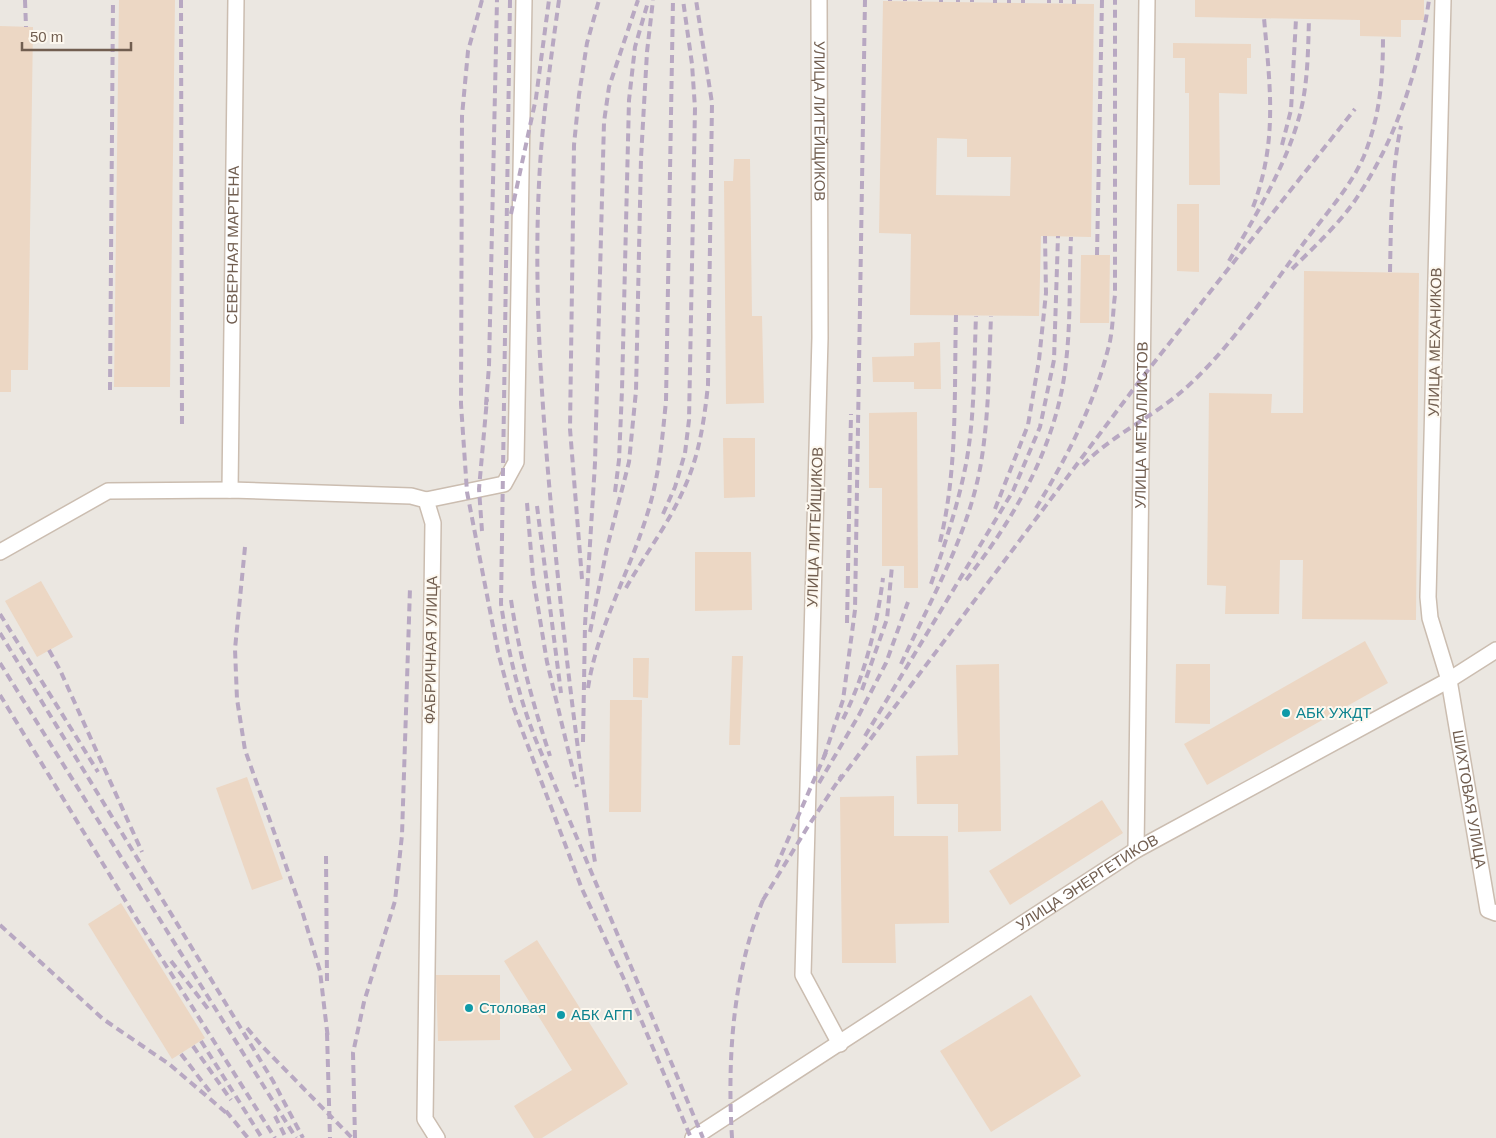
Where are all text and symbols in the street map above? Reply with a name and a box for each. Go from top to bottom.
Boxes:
scale bar [22,20,131,52]
text: 50 m [30,28,63,45]
street label: УЛИЦА ЛИТЕЙЩИКОВ [811,41,829,201]
street label: СЕВЕРНАЯ МАРТЕНА [223,166,242,324]
street label: УЛИЦА МЕХАНИКОВ [1425,267,1444,417]
street label: УЛИЦА МЕТАЛЛИСТОВ [1131,341,1151,509]
street label: УЛИЦА ЛИТЕЙЩИКОВ [803,446,826,608]
street label: ФАБРИЧНАЯ УЛИЦА [421,576,440,724]
place label: АБК УЖДТ [1296,704,1371,721]
marker: АБК УЖДТ [1280,707,1292,719]
street label: ШИХТОВАЯ УЛИЦА [1450,729,1490,870]
street label: УЛИЦА ЭНЕРГЕТИКОВ [1013,831,1161,933]
place label: Столовая [479,999,546,1016]
marker: Столовая [463,1002,475,1014]
place label: АБК АГП [571,1006,633,1023]
marker: АБК АГП [555,1009,567,1021]

